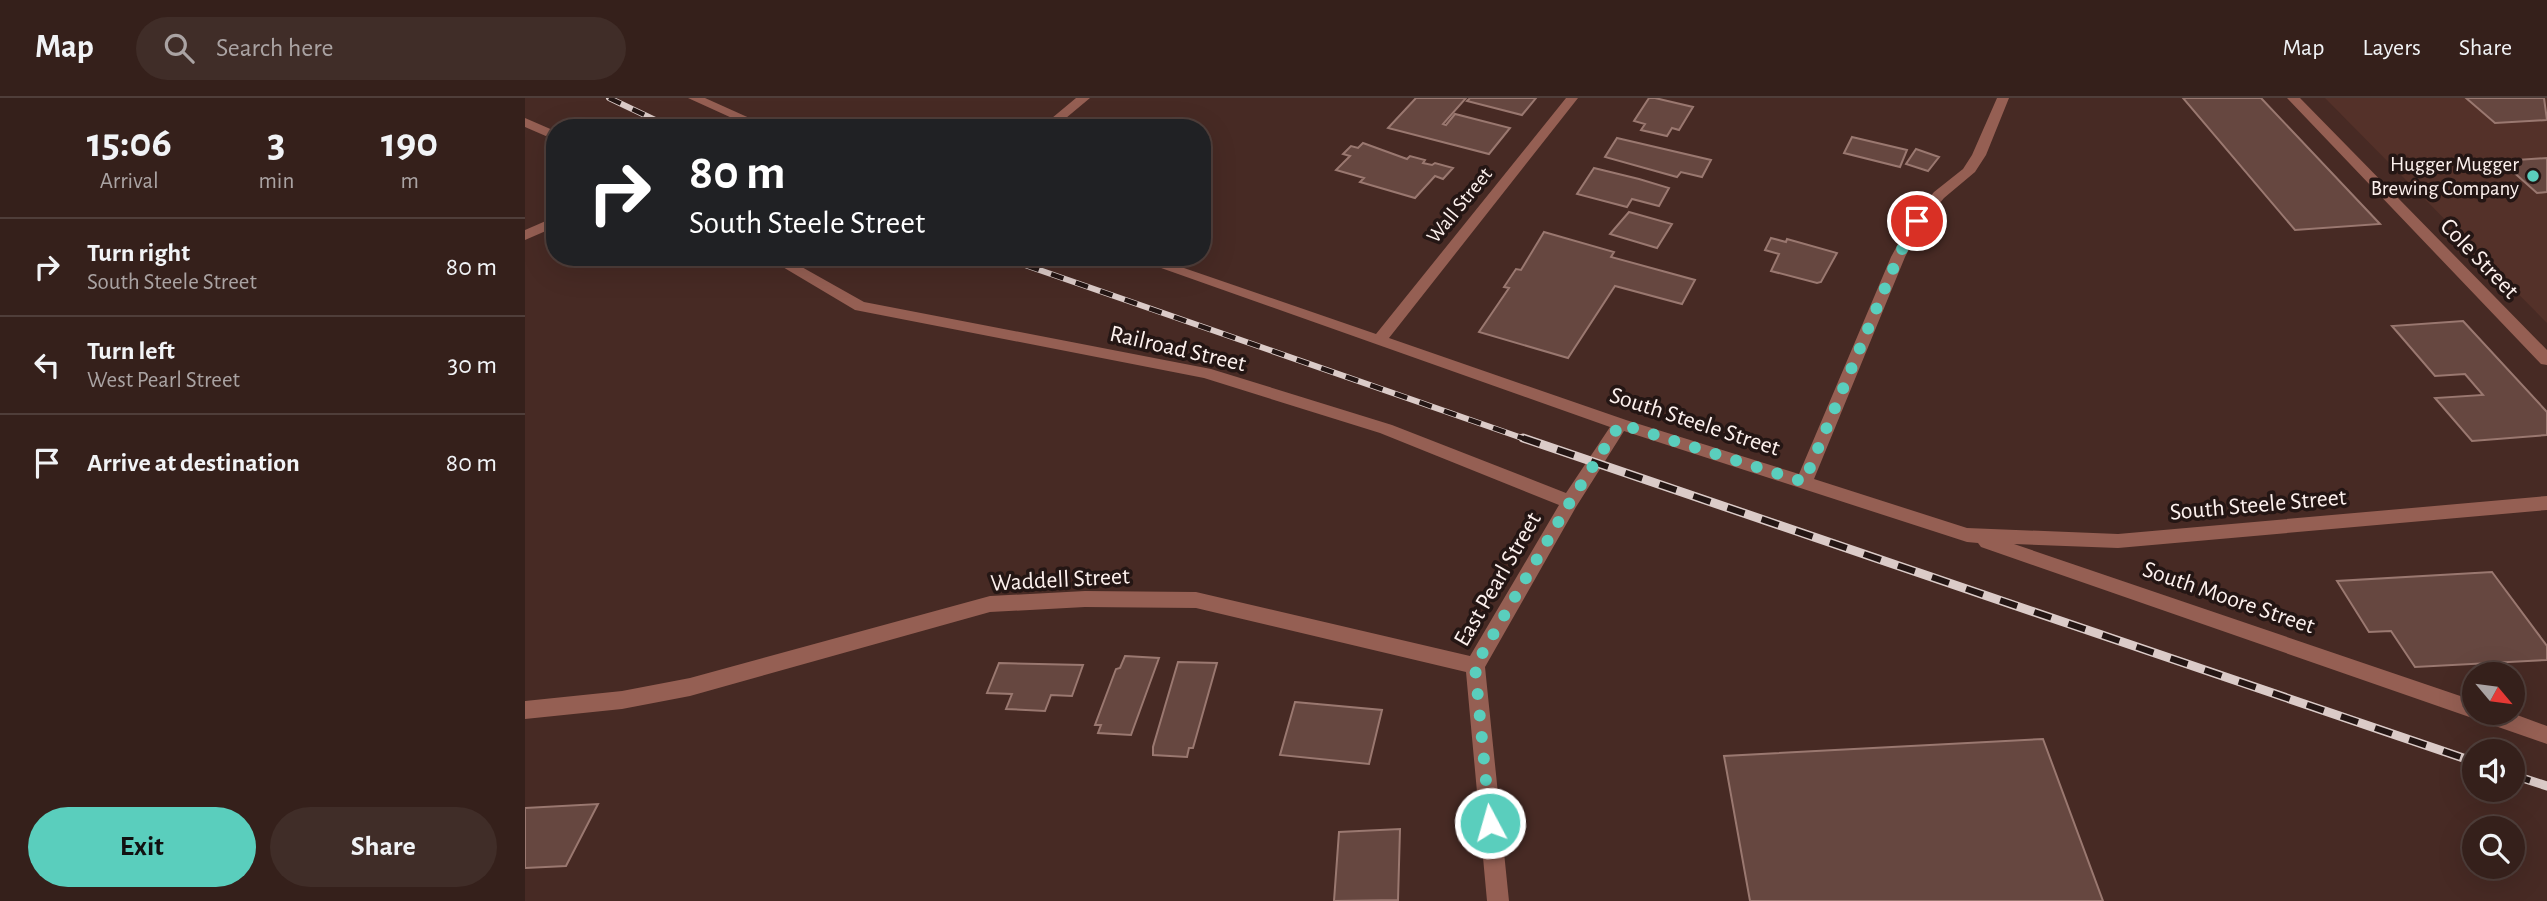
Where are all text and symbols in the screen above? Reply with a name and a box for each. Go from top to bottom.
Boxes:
search box [136,17,626,80]
icon: search [160,29,198,67]
text: Map [35,31,94,64]
text: Search here [216,35,334,61]
text: Map [2282,36,2324,60]
text: Layers [2362,36,2421,60]
text: Share [2459,36,2512,60]
text: 15:06 [87,122,172,164]
text: 3 [267,122,285,164]
text: 190 [381,122,438,164]
icon: right [574,147,665,238]
text: 80 m [689,149,786,198]
place label: Hugger Mugger Brewing Company [2371,154,2519,199]
street label: Wall Street [1423,163,1496,247]
marker: Hugger Mugger Brewing Company [2525,168,2541,184]
text: Arrival [100,170,159,193]
text: min [258,170,294,193]
text: m [400,170,419,193]
pin [1887,191,1947,251]
icon: arrive [1898,202,1936,240]
text: South Steele Street [689,207,925,239]
street label: Cole Street [2435,214,2523,304]
text: Turn right [87,240,190,266]
icon: right [28,248,66,286]
text: 80 m [446,254,497,280]
text: South Steele Street [87,271,257,294]
street label: Railroad Street [1107,322,1249,376]
text: Turn left [87,338,175,364]
icon: left [28,346,66,384]
text: 30 m [447,352,497,378]
text: West Pearl Street [87,369,240,392]
street label: South Steele Street [1607,383,1783,461]
icon: arrive [28,444,66,482]
text: Arrive at destination [87,450,300,476]
text: 80 m [446,450,497,476]
street label: South Steele Street [2169,485,2348,525]
street label: East Pearl Street [1450,508,1546,651]
street label: South Moore Street [2140,557,2318,639]
street label: Waddell Street [990,564,1131,596]
north arrow [2462,662,2525,724]
map controls [2462,662,2525,879]
button: sound [2462,739,2525,802]
position arrow [1453,786,1527,860]
button: Exit [28,807,256,887]
button: Share [270,807,497,887]
button: search [2462,816,2525,879]

